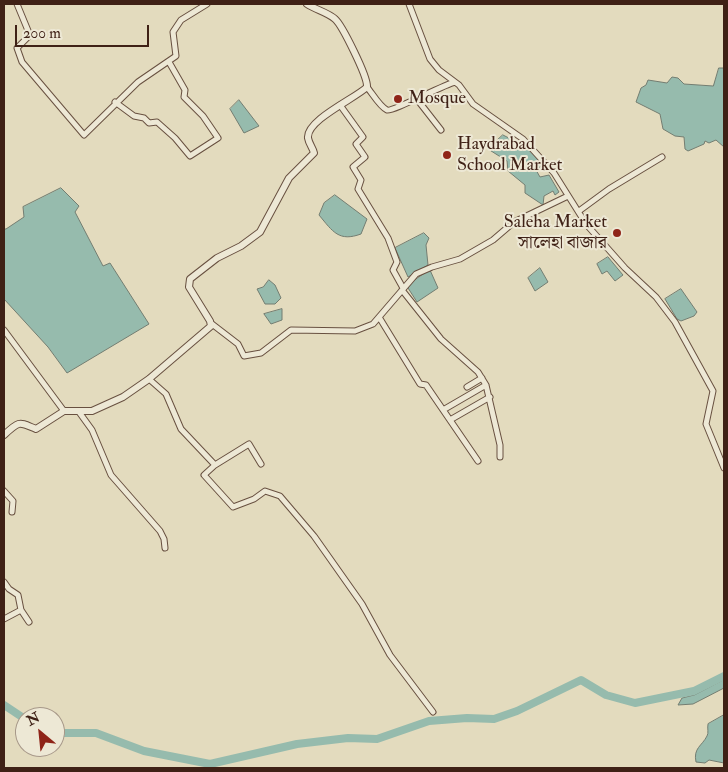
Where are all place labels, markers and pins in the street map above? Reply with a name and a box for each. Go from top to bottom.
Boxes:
place label: Mosque [408,88,466,110]
marker: Mosque [392,93,404,105]
place label: Haydrabad School Market [457,134,562,176]
marker: Haydrabad School Market [441,149,453,161]
place label: Saleha Market সালেহা বাজার [504,212,607,254]
marker: Saleha Market সালেহা বাজার [611,227,623,239]

